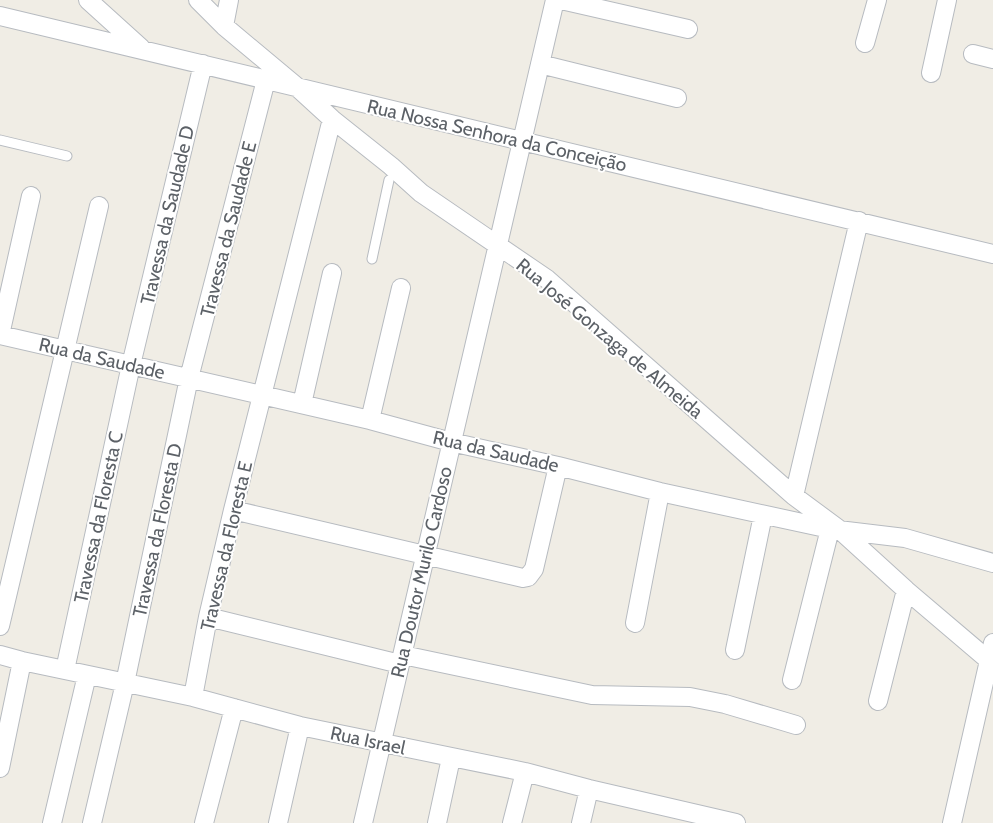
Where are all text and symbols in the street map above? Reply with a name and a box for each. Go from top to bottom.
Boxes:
street label: Rua Nossa Senhora da Conceição [365,94,629,177]
street label: Travessa da Saudade D [136,123,199,307]
street label: Travessa da Saudade E [196,139,261,319]
street label: Rua José Gonzaga de Almeida [512,253,708,423]
street label: Rua da Saudade [37,333,167,384]
street label: Rua da Saudade [431,426,561,477]
street label: Travessa da Floresta C [69,429,128,605]
street label: Travessa da Floresta D [128,441,187,619]
street label: Travessa da Floresta E [196,459,257,633]
street label: Rua Doutor Murilo Cardoso [386,464,457,680]
street label: Rua Israel [328,721,408,760]

